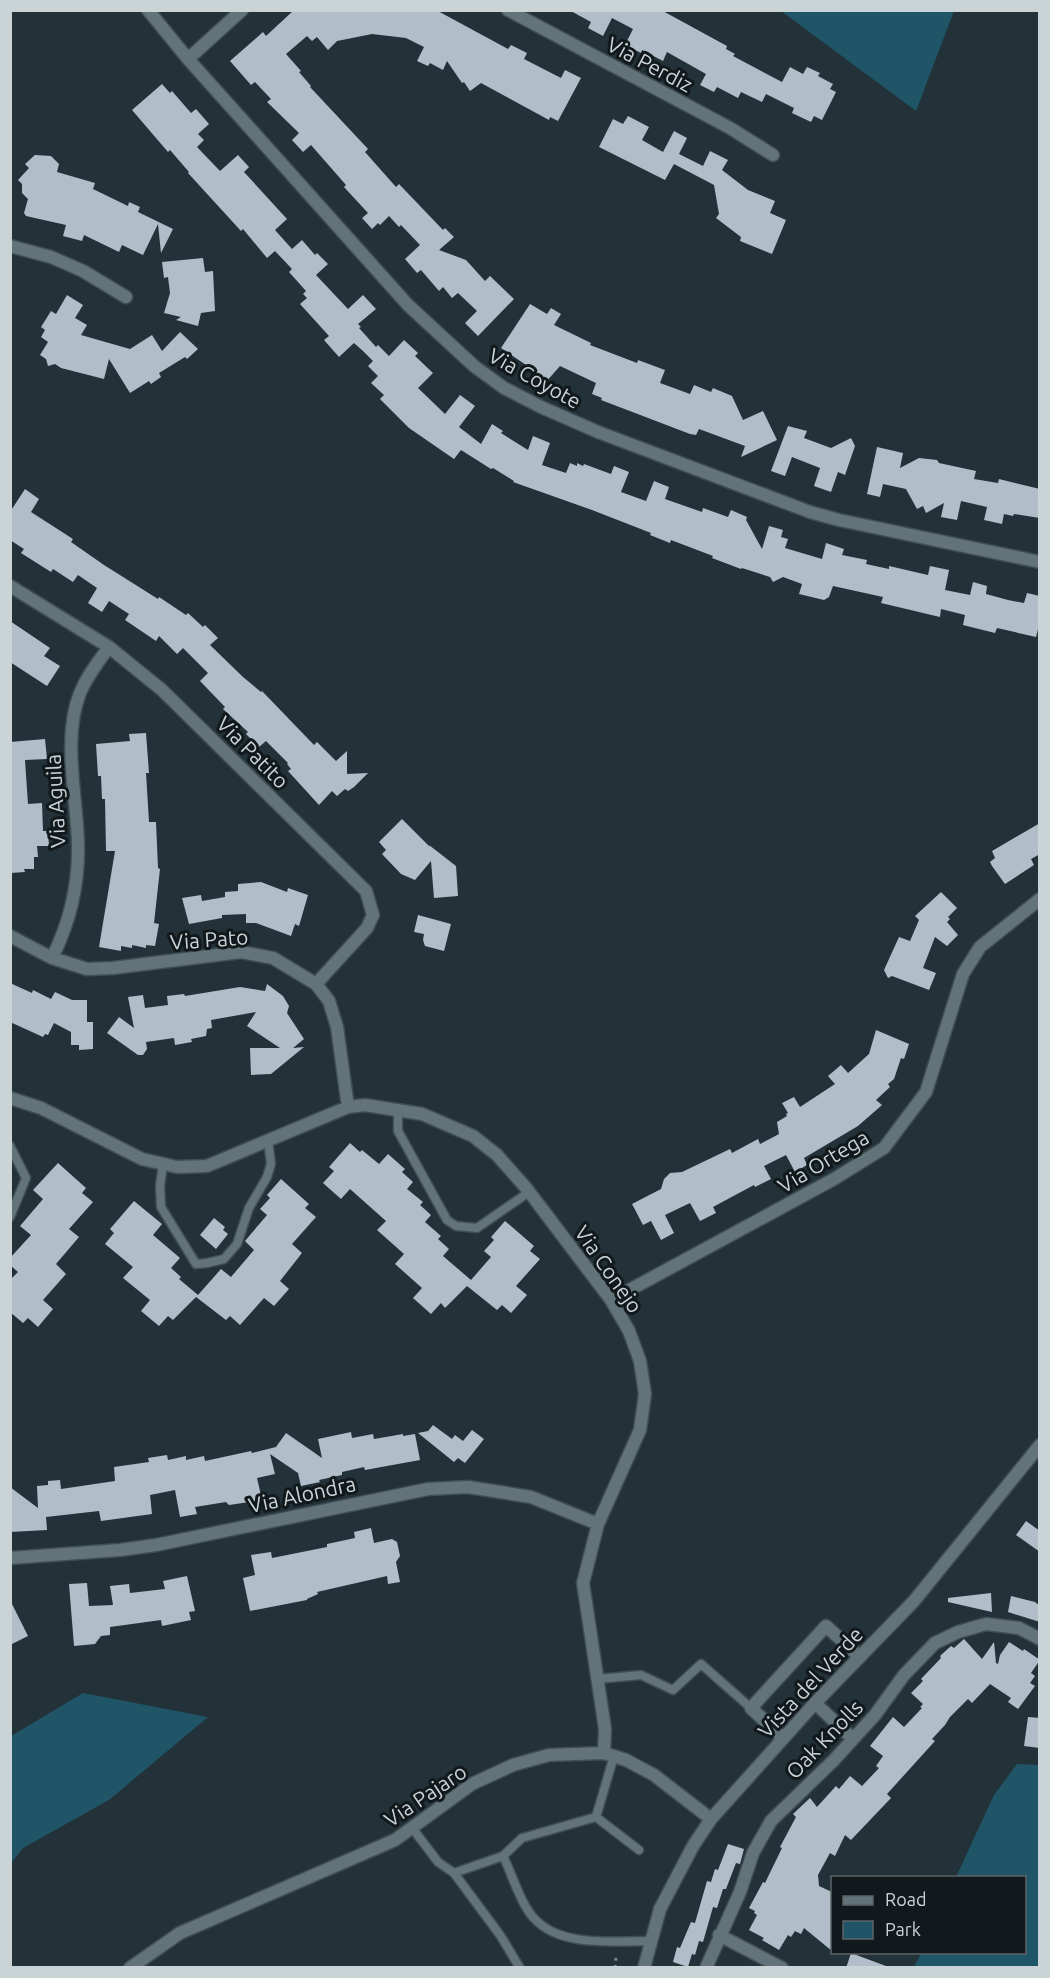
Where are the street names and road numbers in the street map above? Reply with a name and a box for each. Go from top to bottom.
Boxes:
street label: Via Perdiz [603,31,697,97]
street label: Via Coyote [485,343,585,413]
street label: Via Patito [212,711,294,793]
street label: Via Aguila [41,754,69,848]
street label: Via Pato [169,924,249,954]
street label: Via Ortega [773,1125,873,1197]
street label: Via Conejo [570,1221,648,1317]
street label: Via Alondra [246,1471,358,1517]
street label: Vista del Verde [753,1622,867,1742]
street label: Oak Knolls [781,1695,867,1783]
street label: Via Pajaro [379,1759,471,1831]

